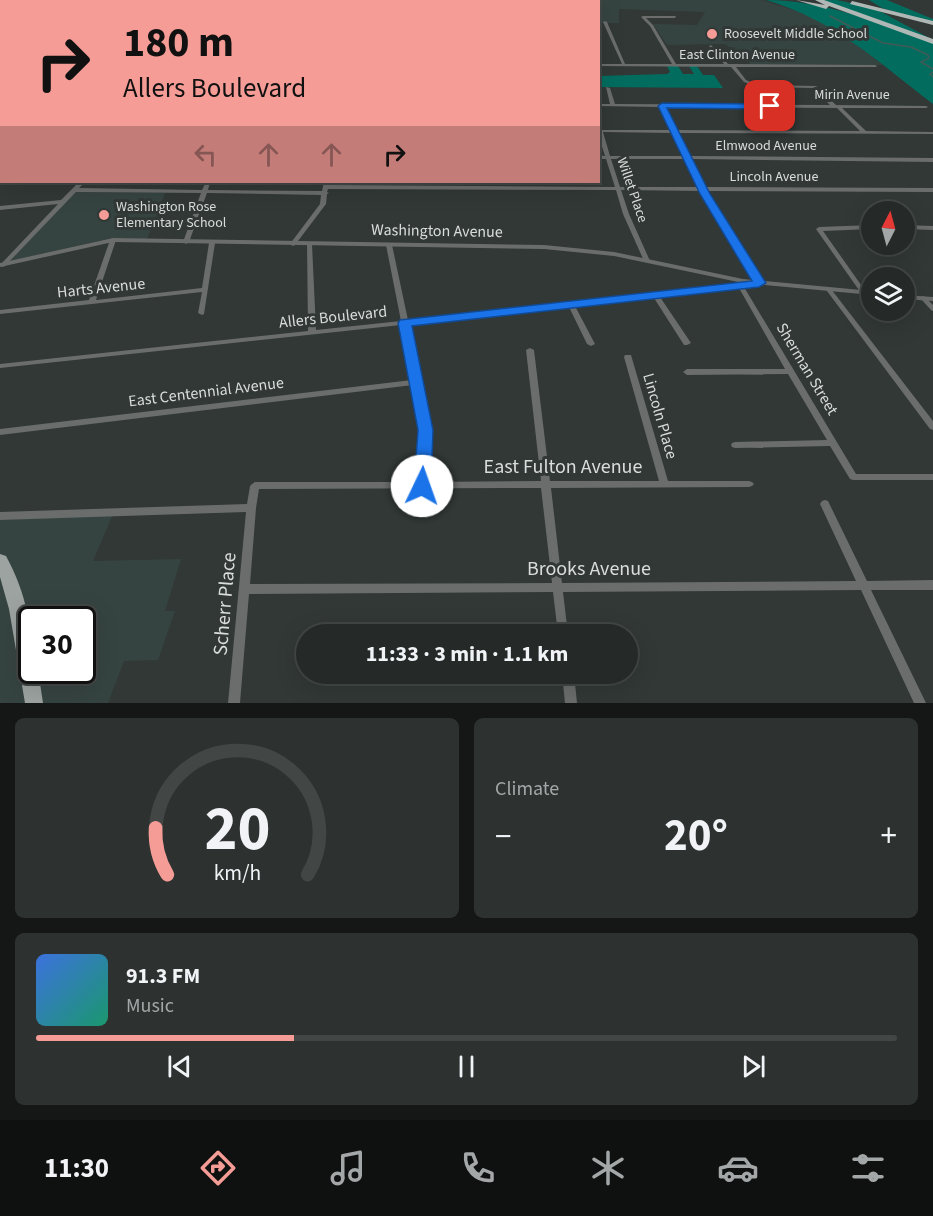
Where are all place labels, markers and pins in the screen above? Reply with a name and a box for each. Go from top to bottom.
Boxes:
place label: Roosevelt Middle School [724,24,868,44]
marker: Roosevelt Middle School [705,27,719,41]
pin [744,80,795,131]
place label: Washington Rose Elementary School [116,197,227,233]
marker: Washington Rose Elementary School [97,208,111,222]

